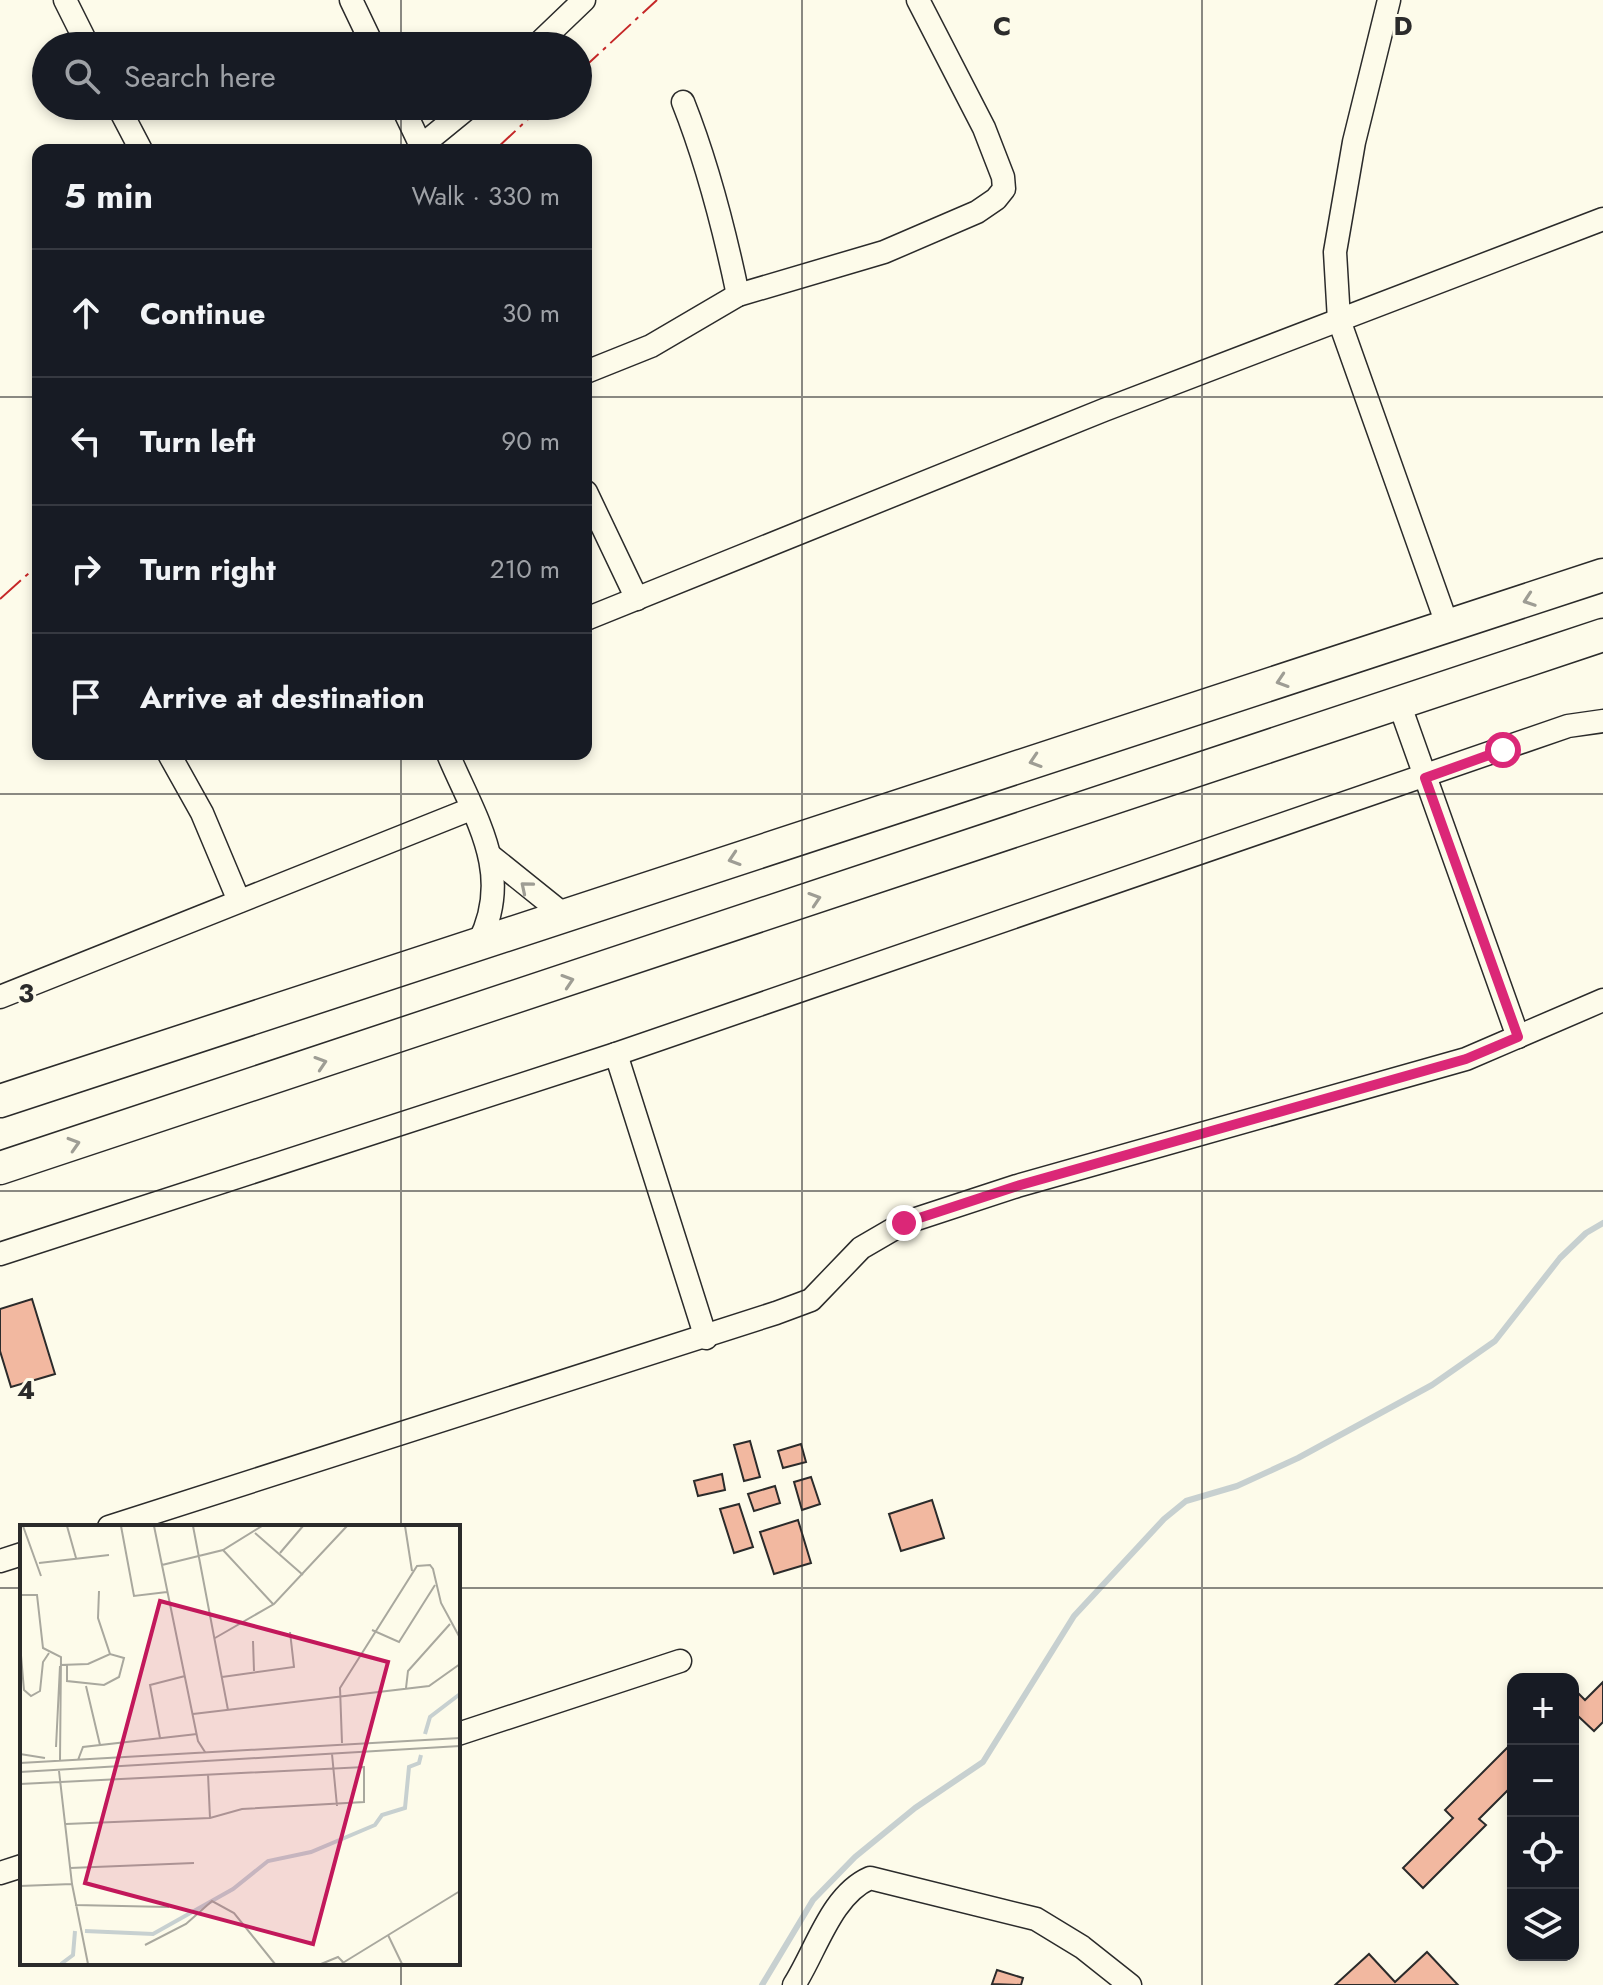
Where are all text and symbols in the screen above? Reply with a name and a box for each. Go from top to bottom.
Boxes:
text: C [993,7,1011,45]
text: D [1393,7,1413,45]
search box [32,32,592,120]
icon: search [60,54,104,98]
text: Search here [124,55,276,98]
text: 5 min [64,172,153,221]
text: Walk · 330 m [411,177,560,215]
icon: ahead [64,291,108,335]
text: Continue [140,292,266,335]
text: 30 m [502,294,560,332]
icon: left [64,419,108,463]
text: Turn left [140,420,255,463]
text: 90 m [501,422,560,460]
icon: right [64,547,108,591]
text: Turn right [140,548,276,591]
text: 210 m [490,550,560,588]
one-way arrow [1523,590,1537,606]
one-way arrow [1276,671,1290,687]
icon: arrive [64,675,108,719]
text: Arrive at destination [140,676,425,719]
route start [1485,732,1521,768]
one-way arrow [1028,752,1042,768]
one-way arrow [728,849,742,865]
one-way arrow [521,882,535,897]
one-way arrow [807,892,821,908]
text: 3 [18,974,34,1012]
one-way arrow [561,974,574,990]
one-way arrow [314,1057,328,1073]
one-way arrow [67,1137,81,1153]
route end [886,1205,922,1241]
text: 4 [17,1371,35,1409]
inset map [20,1525,460,1965]
map controls [1507,1673,1579,1961]
button: + [1507,1673,1579,1745]
button: − [1507,1745,1579,1817]
button: locate [1507,1817,1579,1889]
button: layers [1507,1889,1579,1961]

